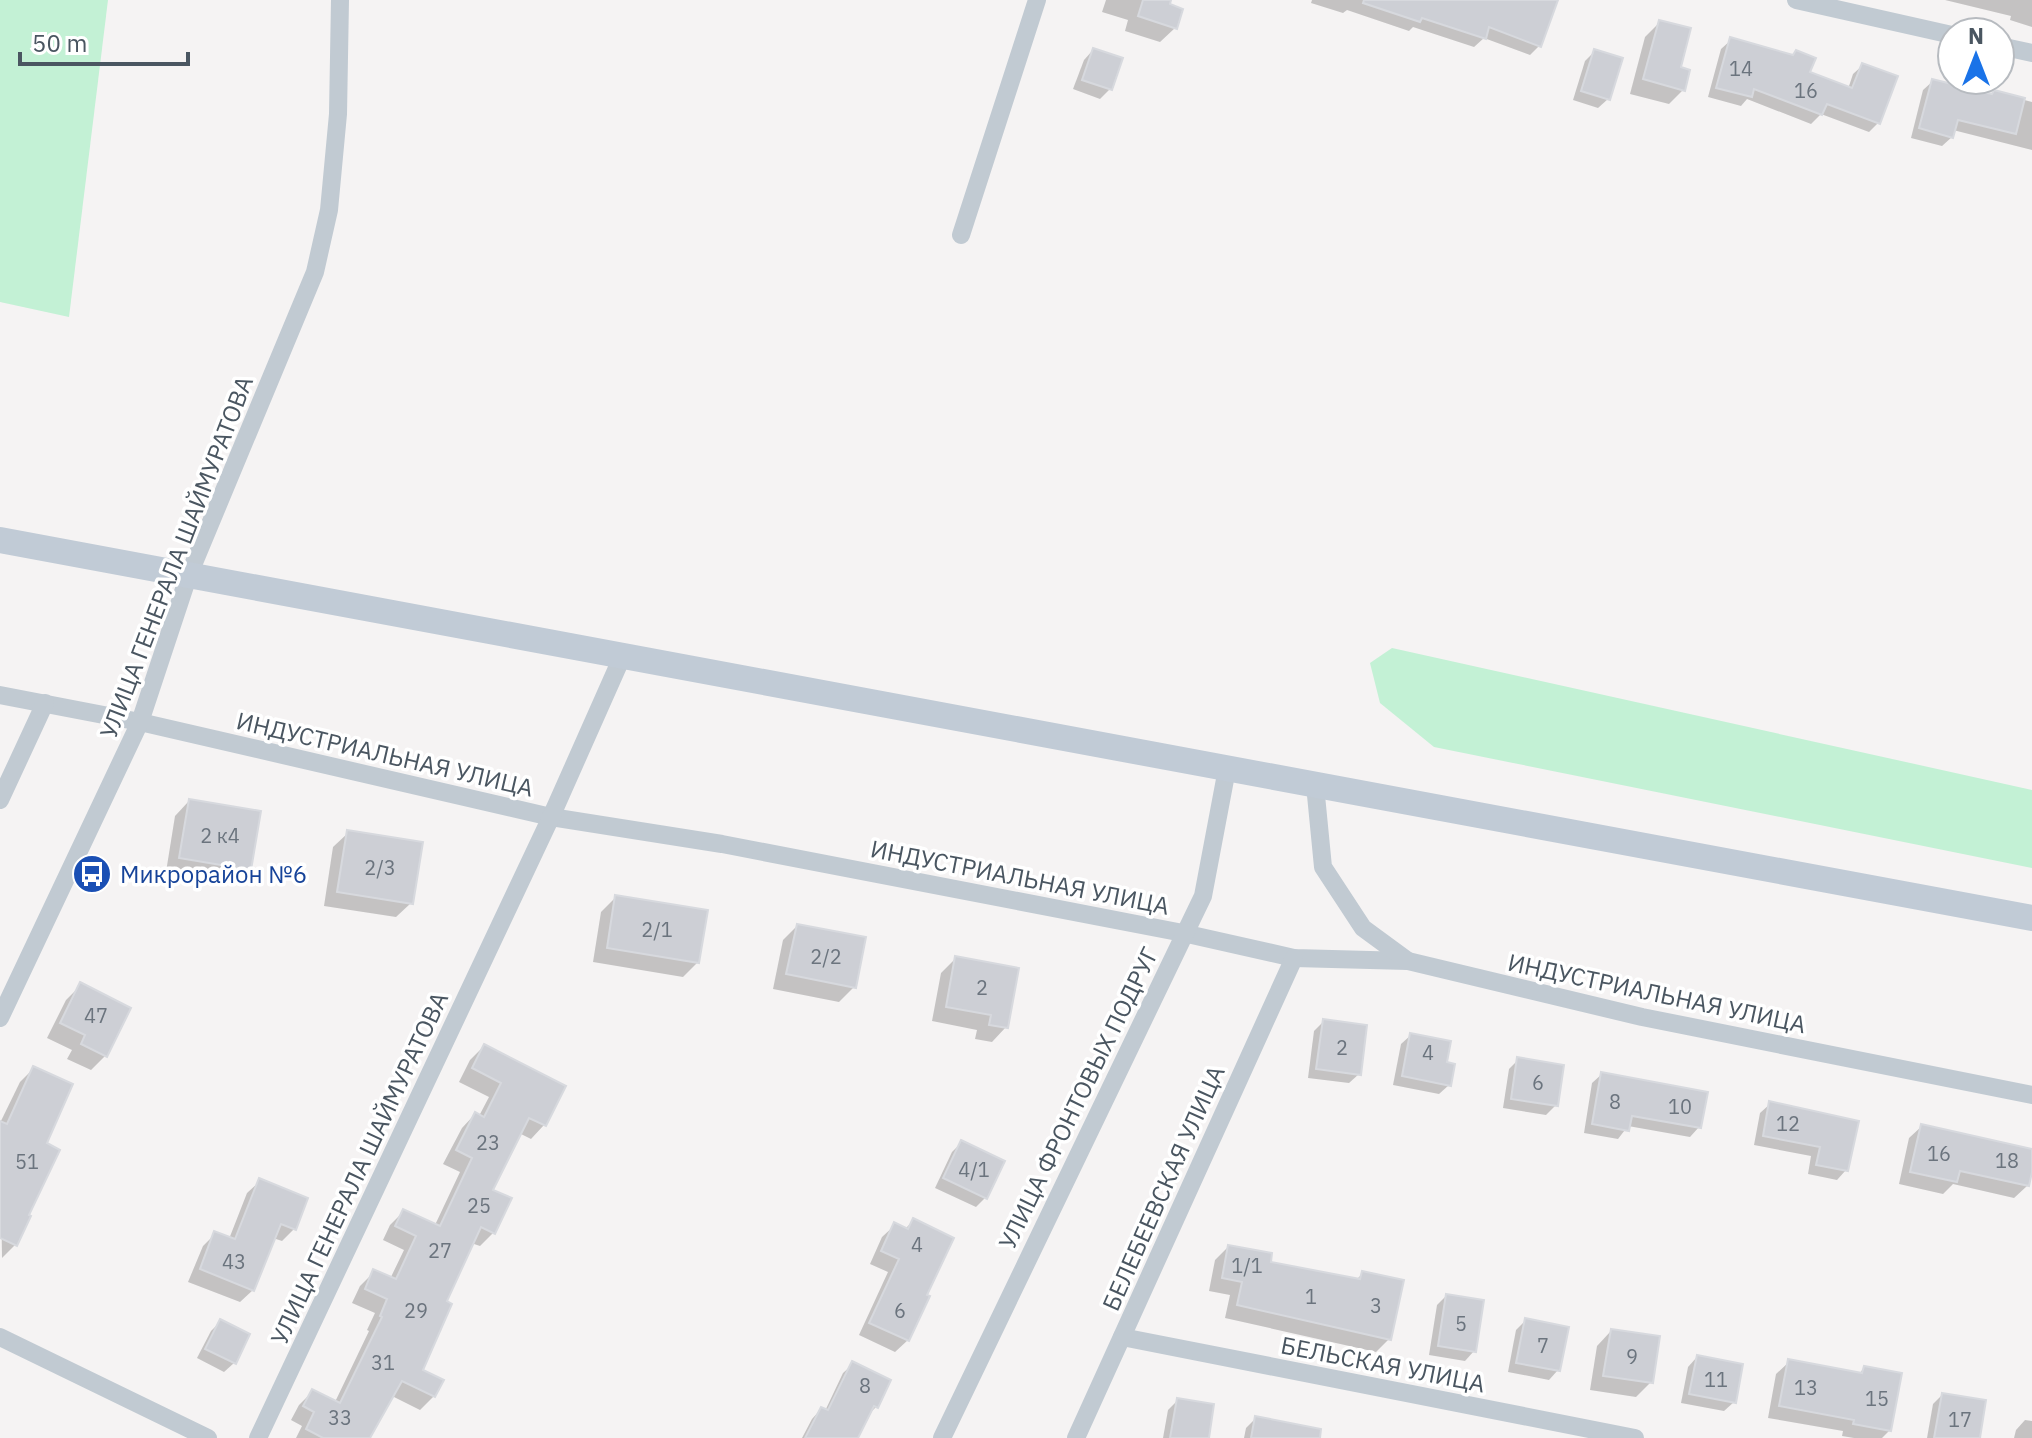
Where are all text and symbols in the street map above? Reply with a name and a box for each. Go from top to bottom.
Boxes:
scale bar [20,16,188,66]
north arrow [1936,16,2016,96]
text: N [1968,21,1984,50]
text: 50 m [32,27,87,59]
house number: 14 [1729,55,1753,82]
house number: 16 [1794,77,1818,104]
street label: УЛИЦА ГЕНЕРАЛА ШАЙМУРАТОВА [92,371,260,743]
street label: ИНДУСТРИАЛЬНАЯ УЛИЦА [233,704,537,804]
house number: 2 к4 [200,822,240,849]
street label: ИНДУСТРИАЛЬНАЯ УЛИЦА [868,832,1172,922]
bus stop icon: Микрорайон №6 [71,853,113,895]
house number: 2/3 [364,854,396,881]
place label: Микрорайон №6 [120,858,307,890]
house number: 2/1 [641,916,673,943]
street label: УЛИЦА ФРОНТОВЫХ ПОДРУГ [991,942,1165,1254]
house number: 2/2 [810,943,842,970]
street label: ИНДУСТРИАЛЬНАЯ УЛИЦА [1505,946,1809,1040]
house number: 2 [976,974,988,1001]
street label: УЛИЦА ГЕНЕРАЛА ШАЙМУРАТОВА [263,986,455,1350]
house number: 47 [84,1002,108,1029]
house number: 2 [1336,1034,1348,1061]
house number: 4 [1422,1039,1434,1066]
street label: БЕЛЕБЕЕВСКАЯ УЛИЦА [1094,1060,1232,1316]
house number: 6 [1532,1069,1544,1096]
house number: 8 [1609,1088,1621,1115]
house number: 10 [1668,1093,1692,1120]
house number: 12 [1776,1110,1800,1137]
house number: 23 [476,1129,500,1156]
house number: 16 [1927,1140,1951,1167]
house number: 18 [1995,1147,2019,1174]
house number: 51 [15,1148,39,1175]
house number: 4/1 [958,1156,990,1183]
house number: 25 [467,1192,491,1219]
house number: 4 [911,1231,923,1258]
house number: 27 [428,1237,452,1264]
house number: 43 [222,1248,246,1275]
house number: 1/1 [1231,1252,1263,1279]
house number: 1 [1305,1283,1317,1310]
house number: 3 [1370,1292,1382,1319]
house number: 29 [404,1297,428,1324]
house number: 6 [894,1297,906,1324]
house number: 5 [1455,1310,1467,1337]
street label: БЕЛЬСКАЯ УЛИЦА [1278,1329,1488,1399]
house number: 7 [1537,1332,1549,1359]
house number: 9 [1626,1343,1638,1370]
house number: 31 [371,1349,395,1376]
house number: 11 [1704,1366,1728,1393]
house number: 8 [859,1372,871,1399]
house number: 13 [1794,1374,1818,1401]
house number: 15 [1865,1385,1889,1412]
house number: 33 [328,1404,352,1431]
house number: 17 [1948,1406,1972,1433]

